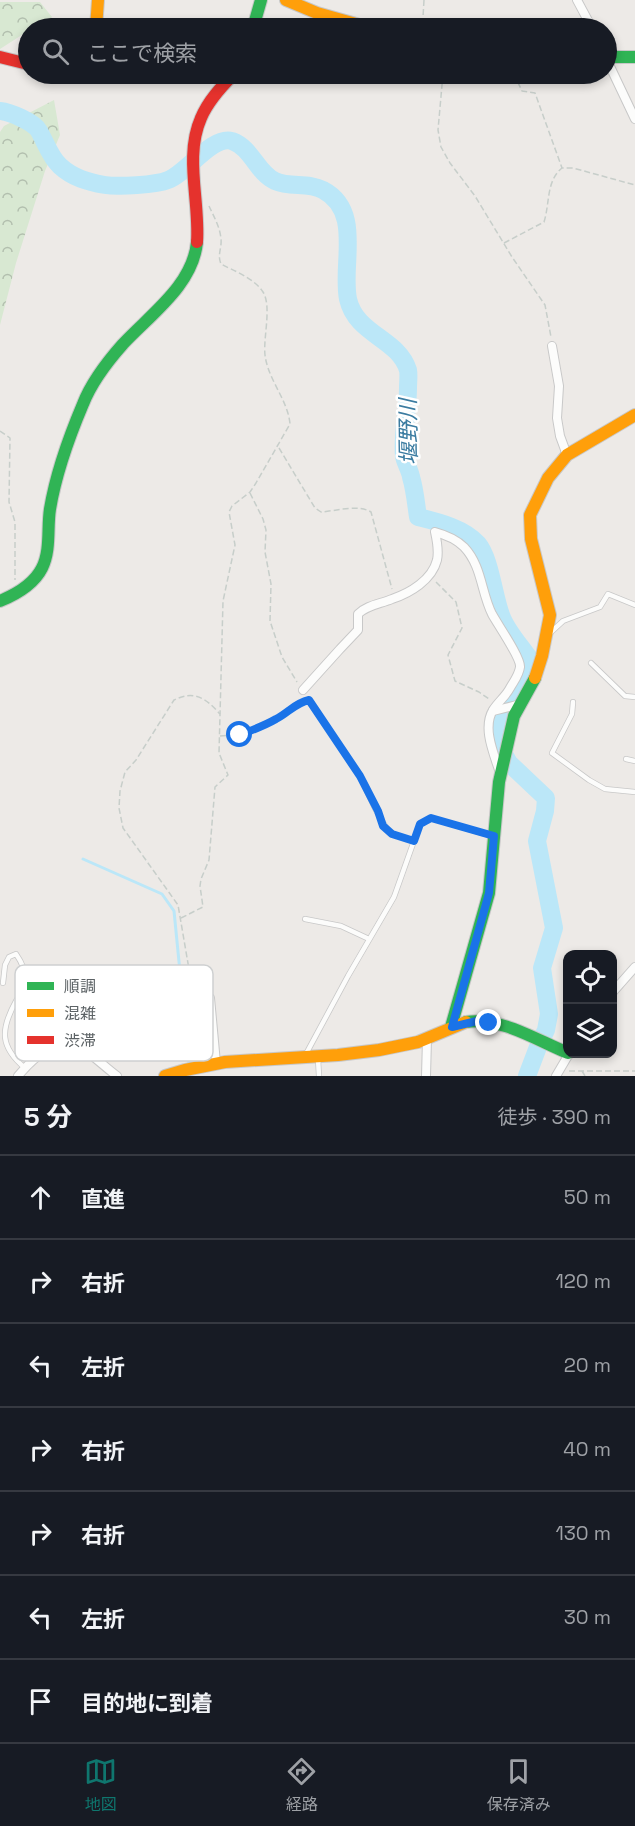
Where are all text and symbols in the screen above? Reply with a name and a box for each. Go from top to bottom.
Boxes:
search box [18,18,617,84]
icon: search [39,35,72,68]
text: ここで検索 [87,39,197,67]
water label: 堰野川 [393,397,423,465]
route start [226,721,252,747]
map controls [563,950,617,1058]
button: locate [563,950,617,1004]
legend [15,965,213,1061]
text: 順調 [64,976,96,997]
text: 混雑 [64,1003,96,1024]
button: layers [563,1004,617,1058]
route end [475,1009,501,1035]
text: 渋滞 [64,1030,96,1051]
text: 5 分 [24,1100,72,1134]
text: 徒歩 · 390 m [498,1104,611,1130]
icon: ahead [24,1181,57,1214]
text: 50 m [564,1184,611,1210]
text: 直進 [81,1185,125,1213]
icon: right [24,1265,57,1298]
text: 120 m [555,1268,611,1294]
text: 右折 [81,1269,125,1297]
icon: left [24,1349,57,1382]
text: 20 m [564,1352,611,1378]
text: 左折 [81,1353,125,1381]
icon: right [24,1433,57,1466]
text: 40 m [563,1436,611,1462]
text: 右折 [81,1437,125,1465]
icon: right [24,1517,57,1550]
text: 130 m [555,1520,611,1546]
text: 右折 [81,1521,125,1549]
icon: left [24,1601,57,1634]
text: 30 m [564,1604,611,1630]
text: 左折 [81,1605,125,1633]
icon: arrive [24,1685,57,1718]
text: 目的地に到着 [81,1689,213,1717]
tab: 地図 [84,1755,117,1815]
tab: 経路 [285,1755,318,1815]
tab: 保存済み [487,1755,551,1815]

